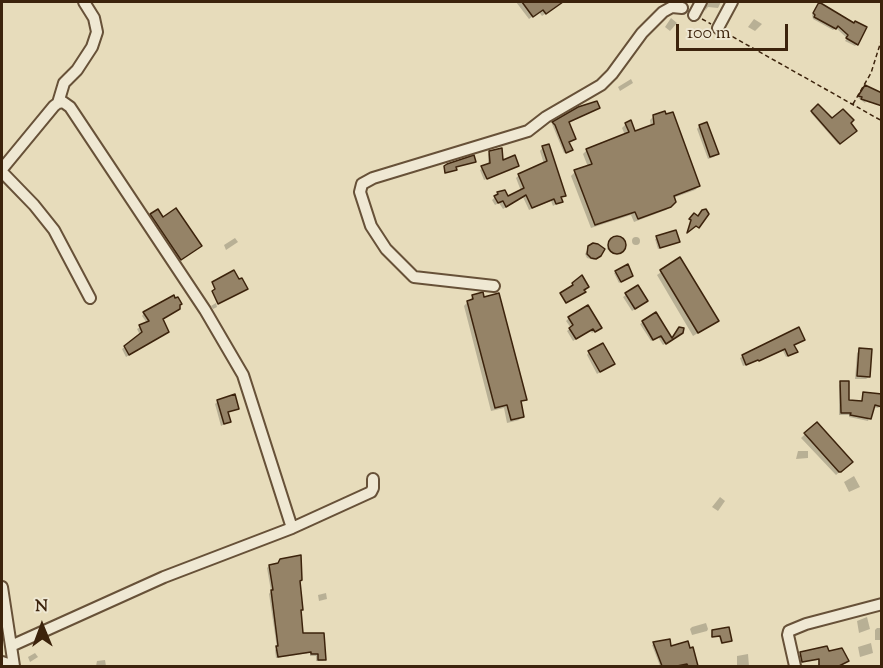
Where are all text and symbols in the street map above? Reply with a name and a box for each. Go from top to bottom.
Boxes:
scale bar [679,12,792,50]
text: 100 m [687,21,731,47]
north arrow [12,596,72,656]
text: N [35,596,48,619]

